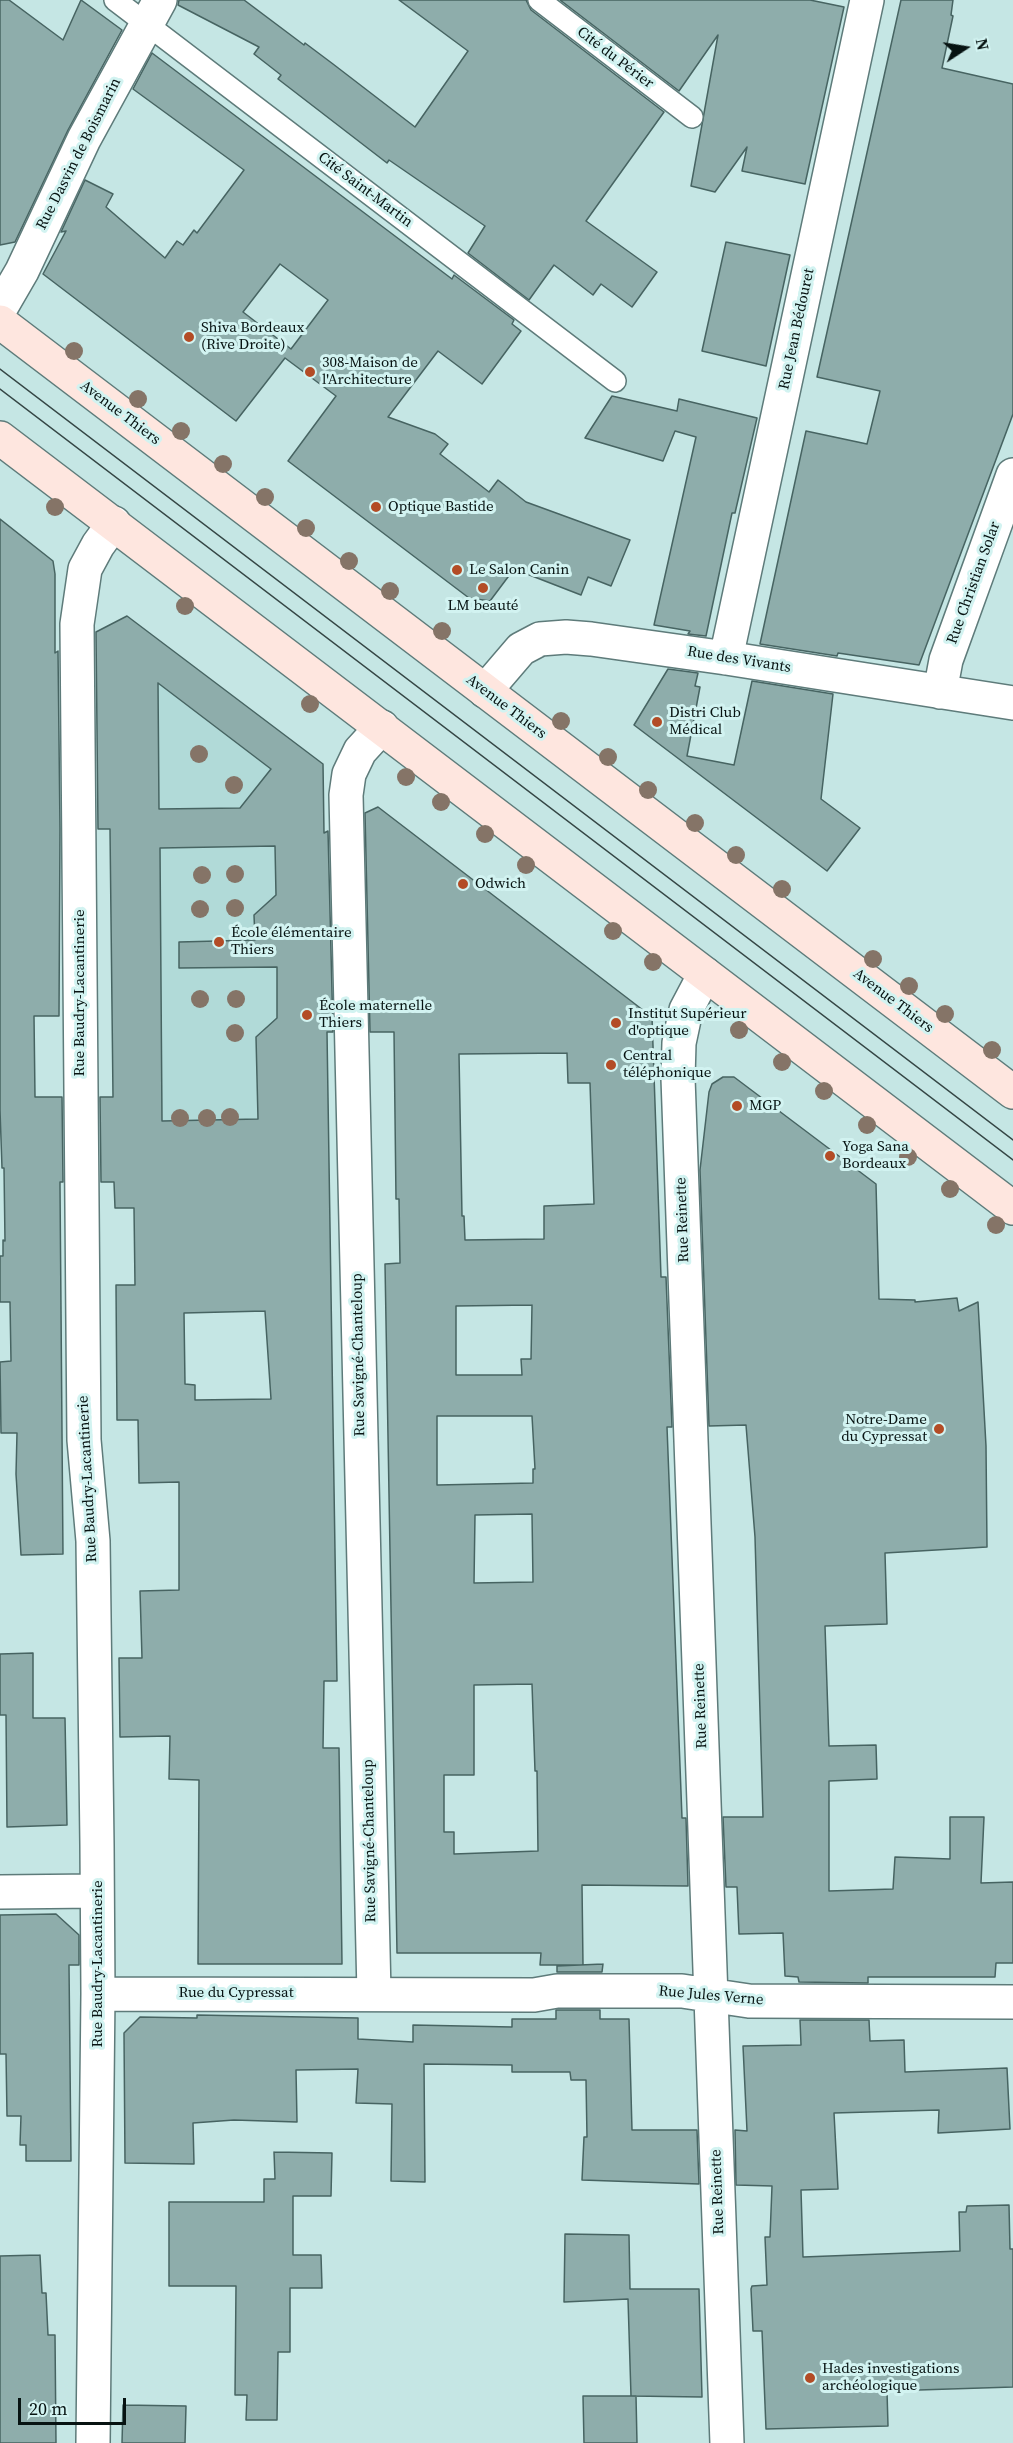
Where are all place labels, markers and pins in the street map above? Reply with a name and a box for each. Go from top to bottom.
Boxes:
place label: Shiva Bordeaux (Rive Droite) [201,319,304,354]
marker: Shiva Bordeaux (Rive Droite) [182,330,196,344]
place label: 308-Maison de l'Architecture [322,354,418,389]
marker: 308-Maison de l'Architecture [303,365,317,379]
place label: Optique Bastide [388,498,494,516]
marker: Optique Bastide [369,500,383,514]
place label: Le Salon Canin [469,561,569,579]
marker: Le Salon Canin [450,563,464,577]
marker: LM beauté [476,581,490,595]
place label: LM beauté [448,597,518,615]
place label: Distri Club Médical [669,704,741,739]
marker: Distri Club Médical [650,715,664,729]
place label: Odwich [475,875,526,893]
marker: Odwich [456,877,470,891]
place label: École élémentaire Thiers [231,924,352,959]
marker: École élémentaire Thiers [212,935,226,949]
place label: École maternelle Thiers [319,997,432,1032]
place label: Institut Supérieur d'optique [628,1005,747,1040]
marker: École maternelle Thiers [300,1008,314,1022]
marker: Institut Supérieur d'optique [609,1016,623,1030]
place label: Central téléphonique [623,1047,711,1082]
marker: Central téléphonique [604,1058,618,1072]
place label: MGP [749,1097,781,1115]
marker: MGP [730,1099,744,1113]
place label: Yoga Sana Bordeaux [842,1138,909,1173]
marker: Yoga Sana Bordeaux [823,1149,837,1163]
place label: Notre-Dame du Cypressat [841,1411,927,1446]
marker: Notre-Dame du Cypressat [932,1422,946,1436]
place label: Hades investigations archéologique [822,2360,959,2395]
marker: Hades investigations archéologique [803,2371,817,2385]

